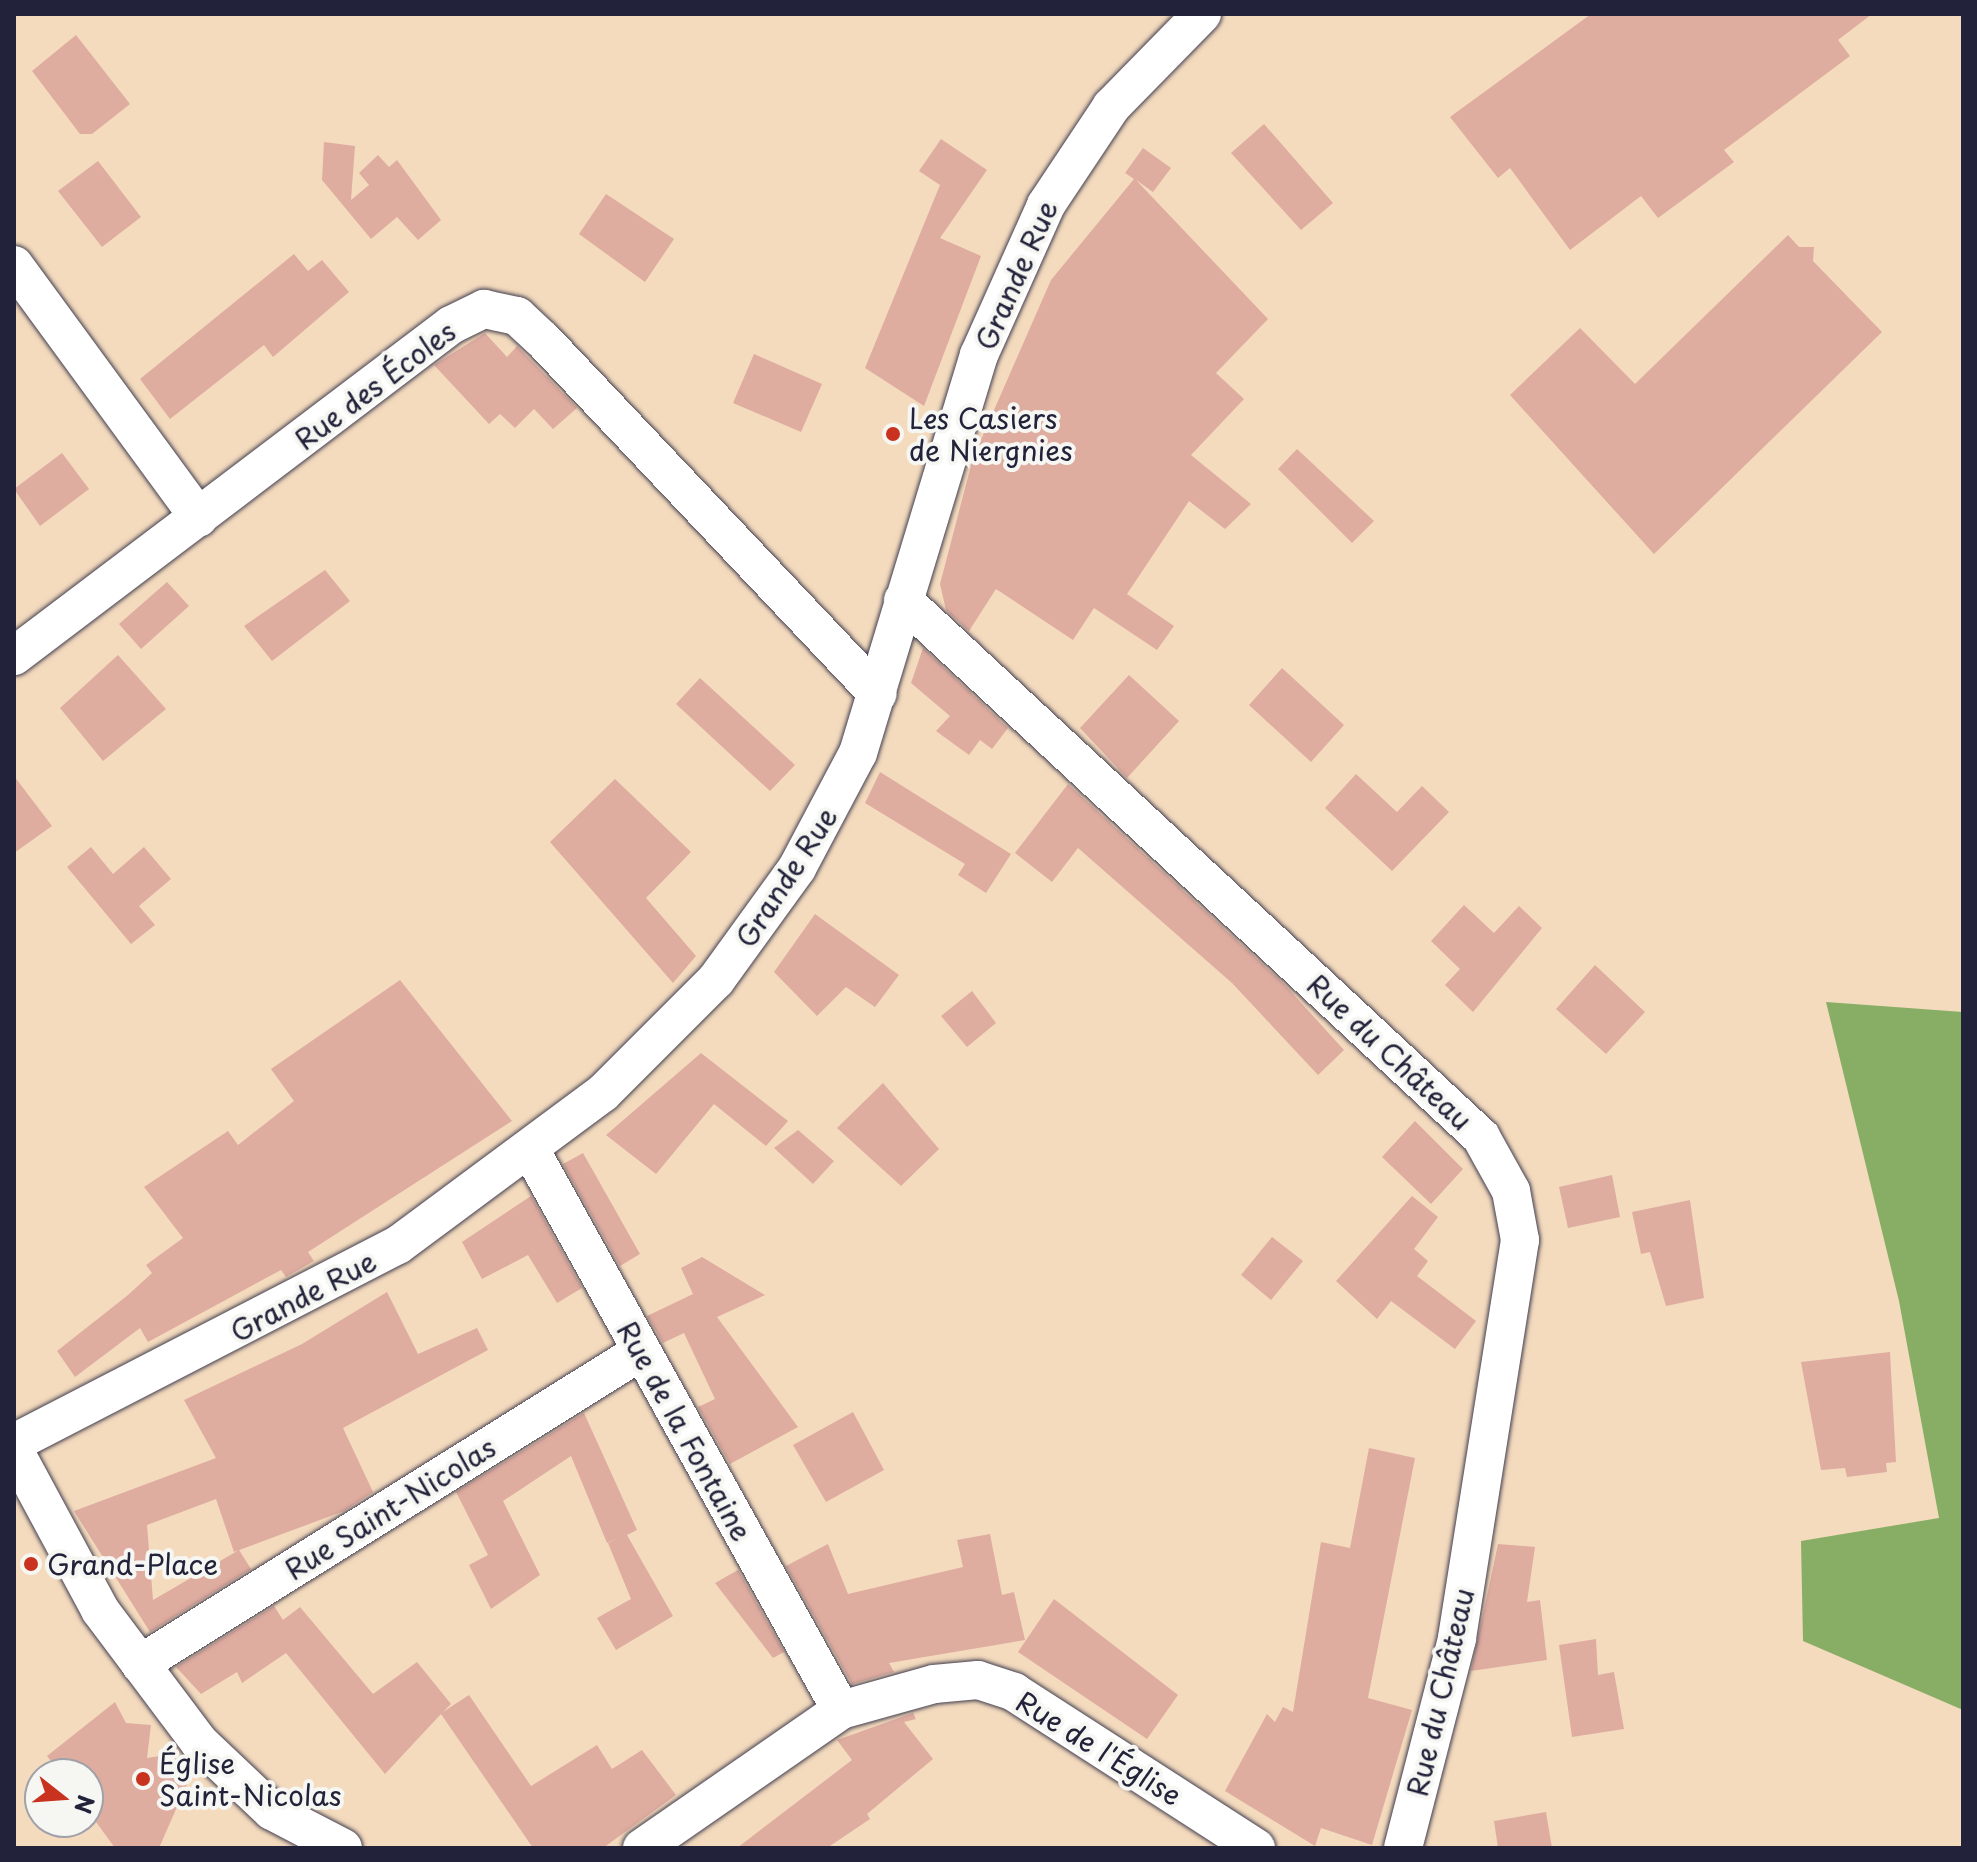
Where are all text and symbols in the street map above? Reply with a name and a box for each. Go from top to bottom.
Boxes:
street label: Grande Rue [968,195,1064,355]
street label: Rue des Écoles [286,312,464,458]
place label: Les Casiers de Niergnies [909,401,1072,467]
marker: Les Casiers de Niergnies [884,425,902,443]
street label: Grande Rue [728,800,844,954]
street label: Rue du Château [1299,966,1481,1138]
street label: Grande Rue [224,1243,382,1349]
street label: Rue de la Fontaine [609,1313,761,1549]
street label: Rue Saint-Nicolas [278,1429,502,1587]
place label: Grand-Place [47,1547,218,1581]
marker: Grand-Place [22,1555,40,1573]
street label: Rue du Château [1399,1583,1481,1801]
street label: Rue de l'Église [1009,1683,1189,1813]
place label: Église Saint-Nicolas [159,1746,342,1812]
north arrow [24,1758,104,1838]
marker: Église Saint-Nicolas [134,1770,152,1788]
text: N [67,1791,104,1818]

